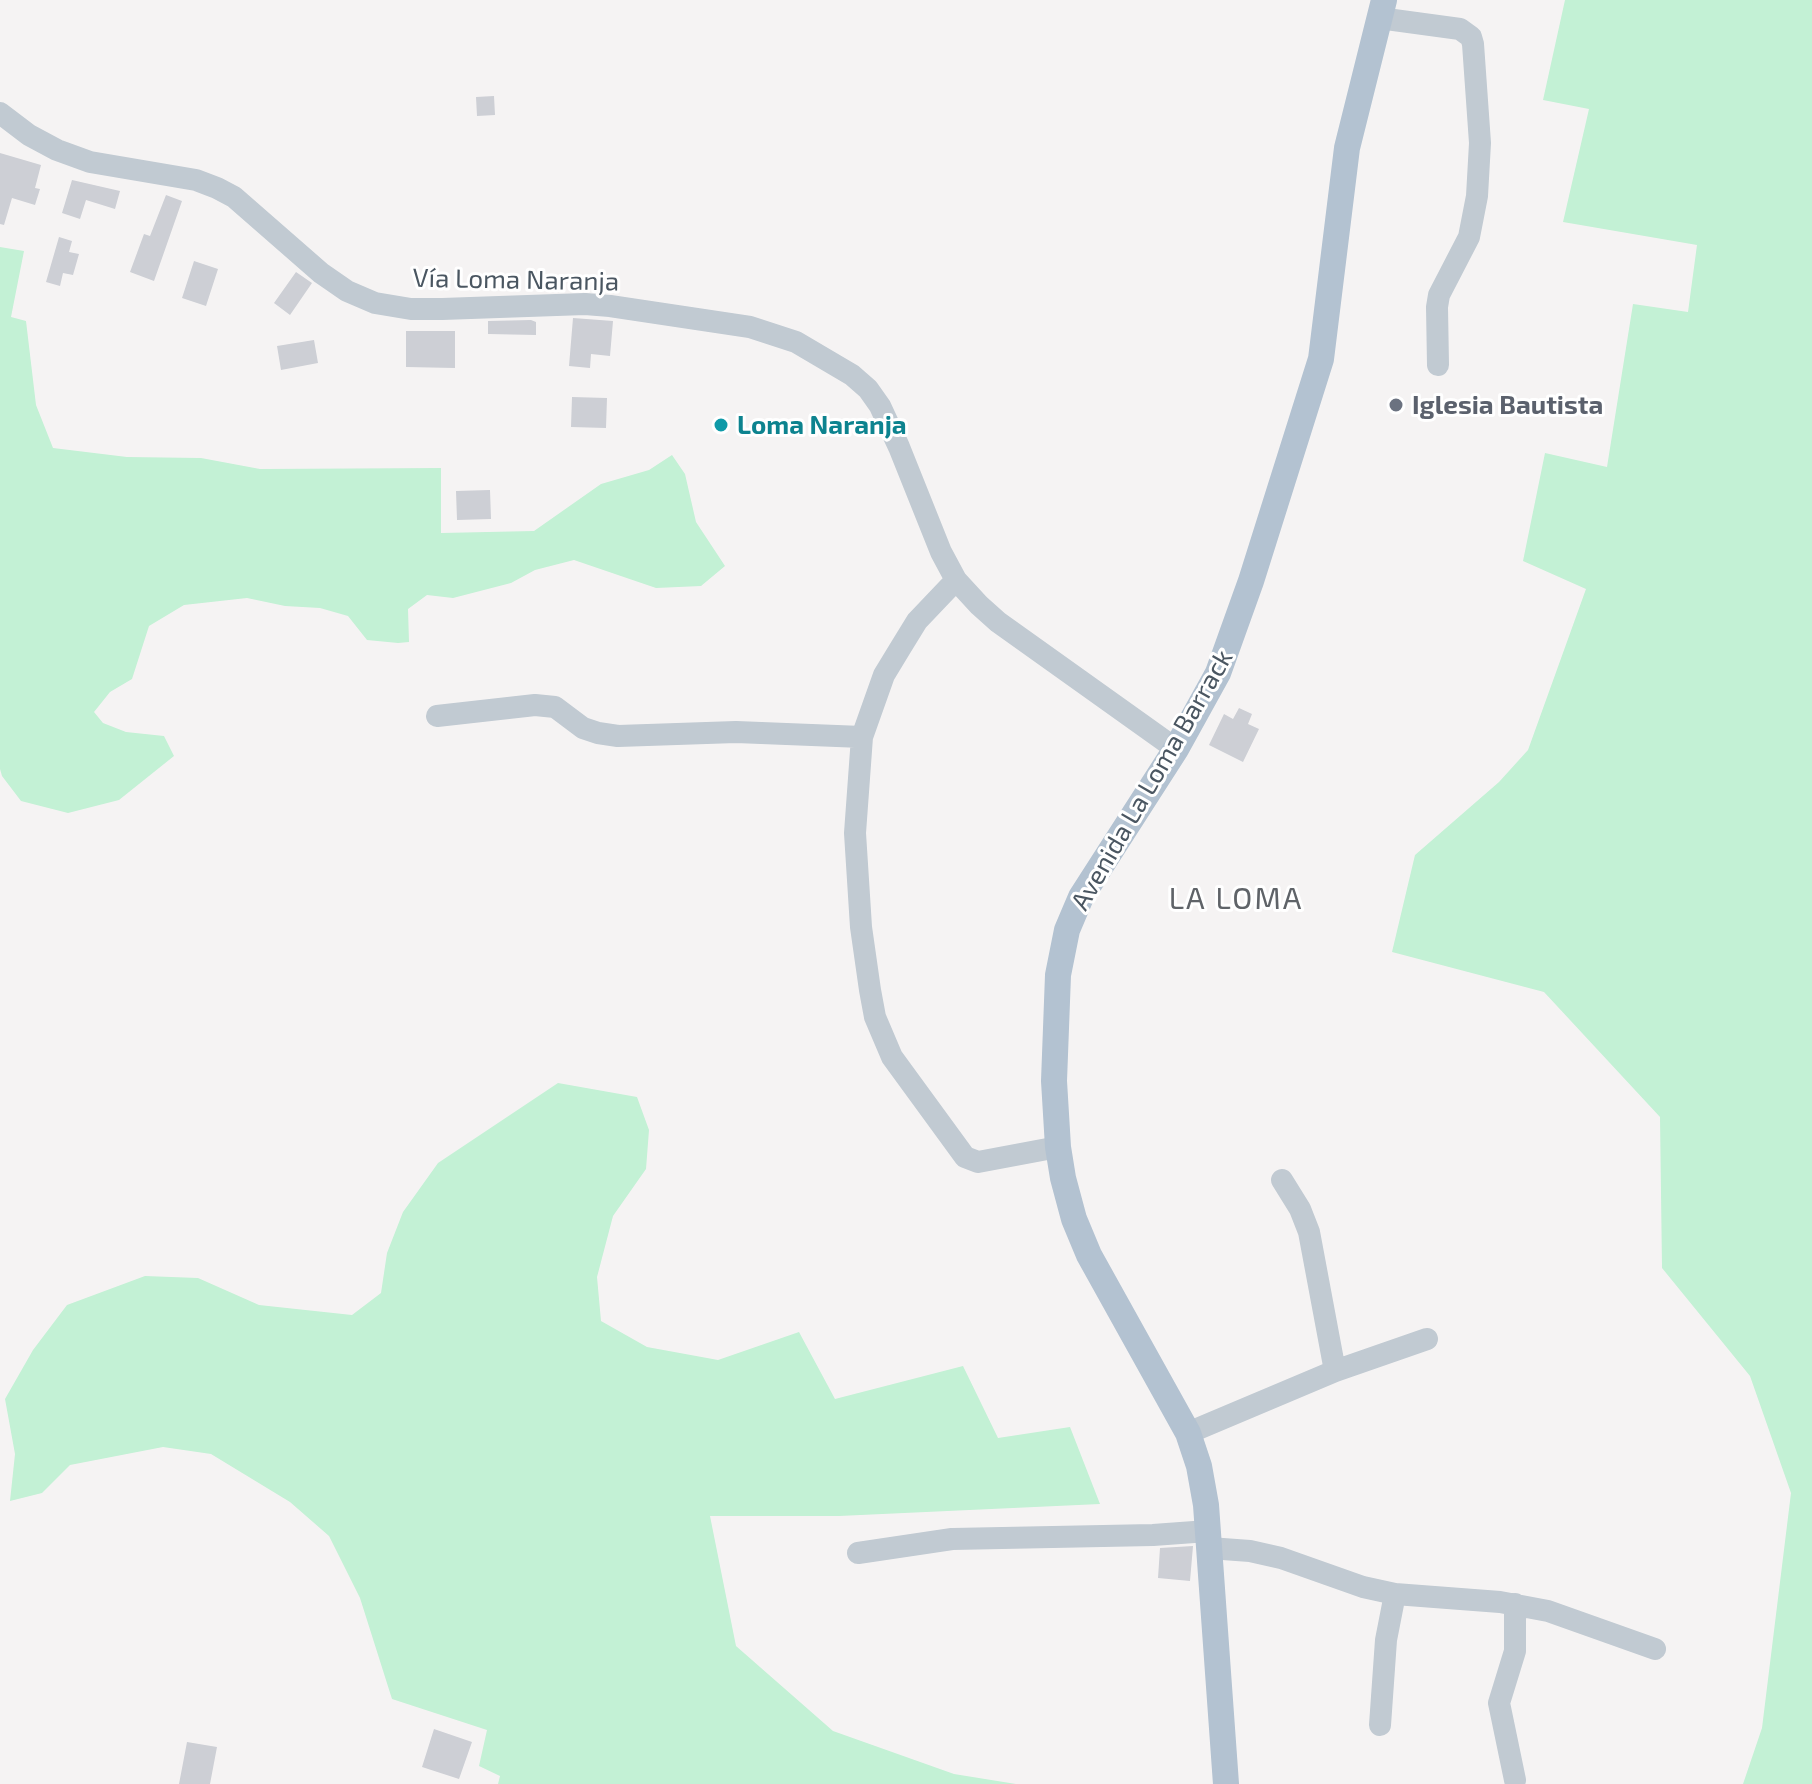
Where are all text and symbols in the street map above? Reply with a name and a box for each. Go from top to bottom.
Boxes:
street label: Vía Loma Naranja [412,263,620,297]
place label: Iglesia Bautista [1412,389,1603,421]
marker: Iglesia Bautista [1387,396,1405,414]
place label: Loma Naranja [737,409,907,441]
marker: Loma Naranja [712,416,730,434]
street label: Avenida La Loma Barrack [1065,644,1239,916]
district label: LA LOMA [1169,881,1303,917]

